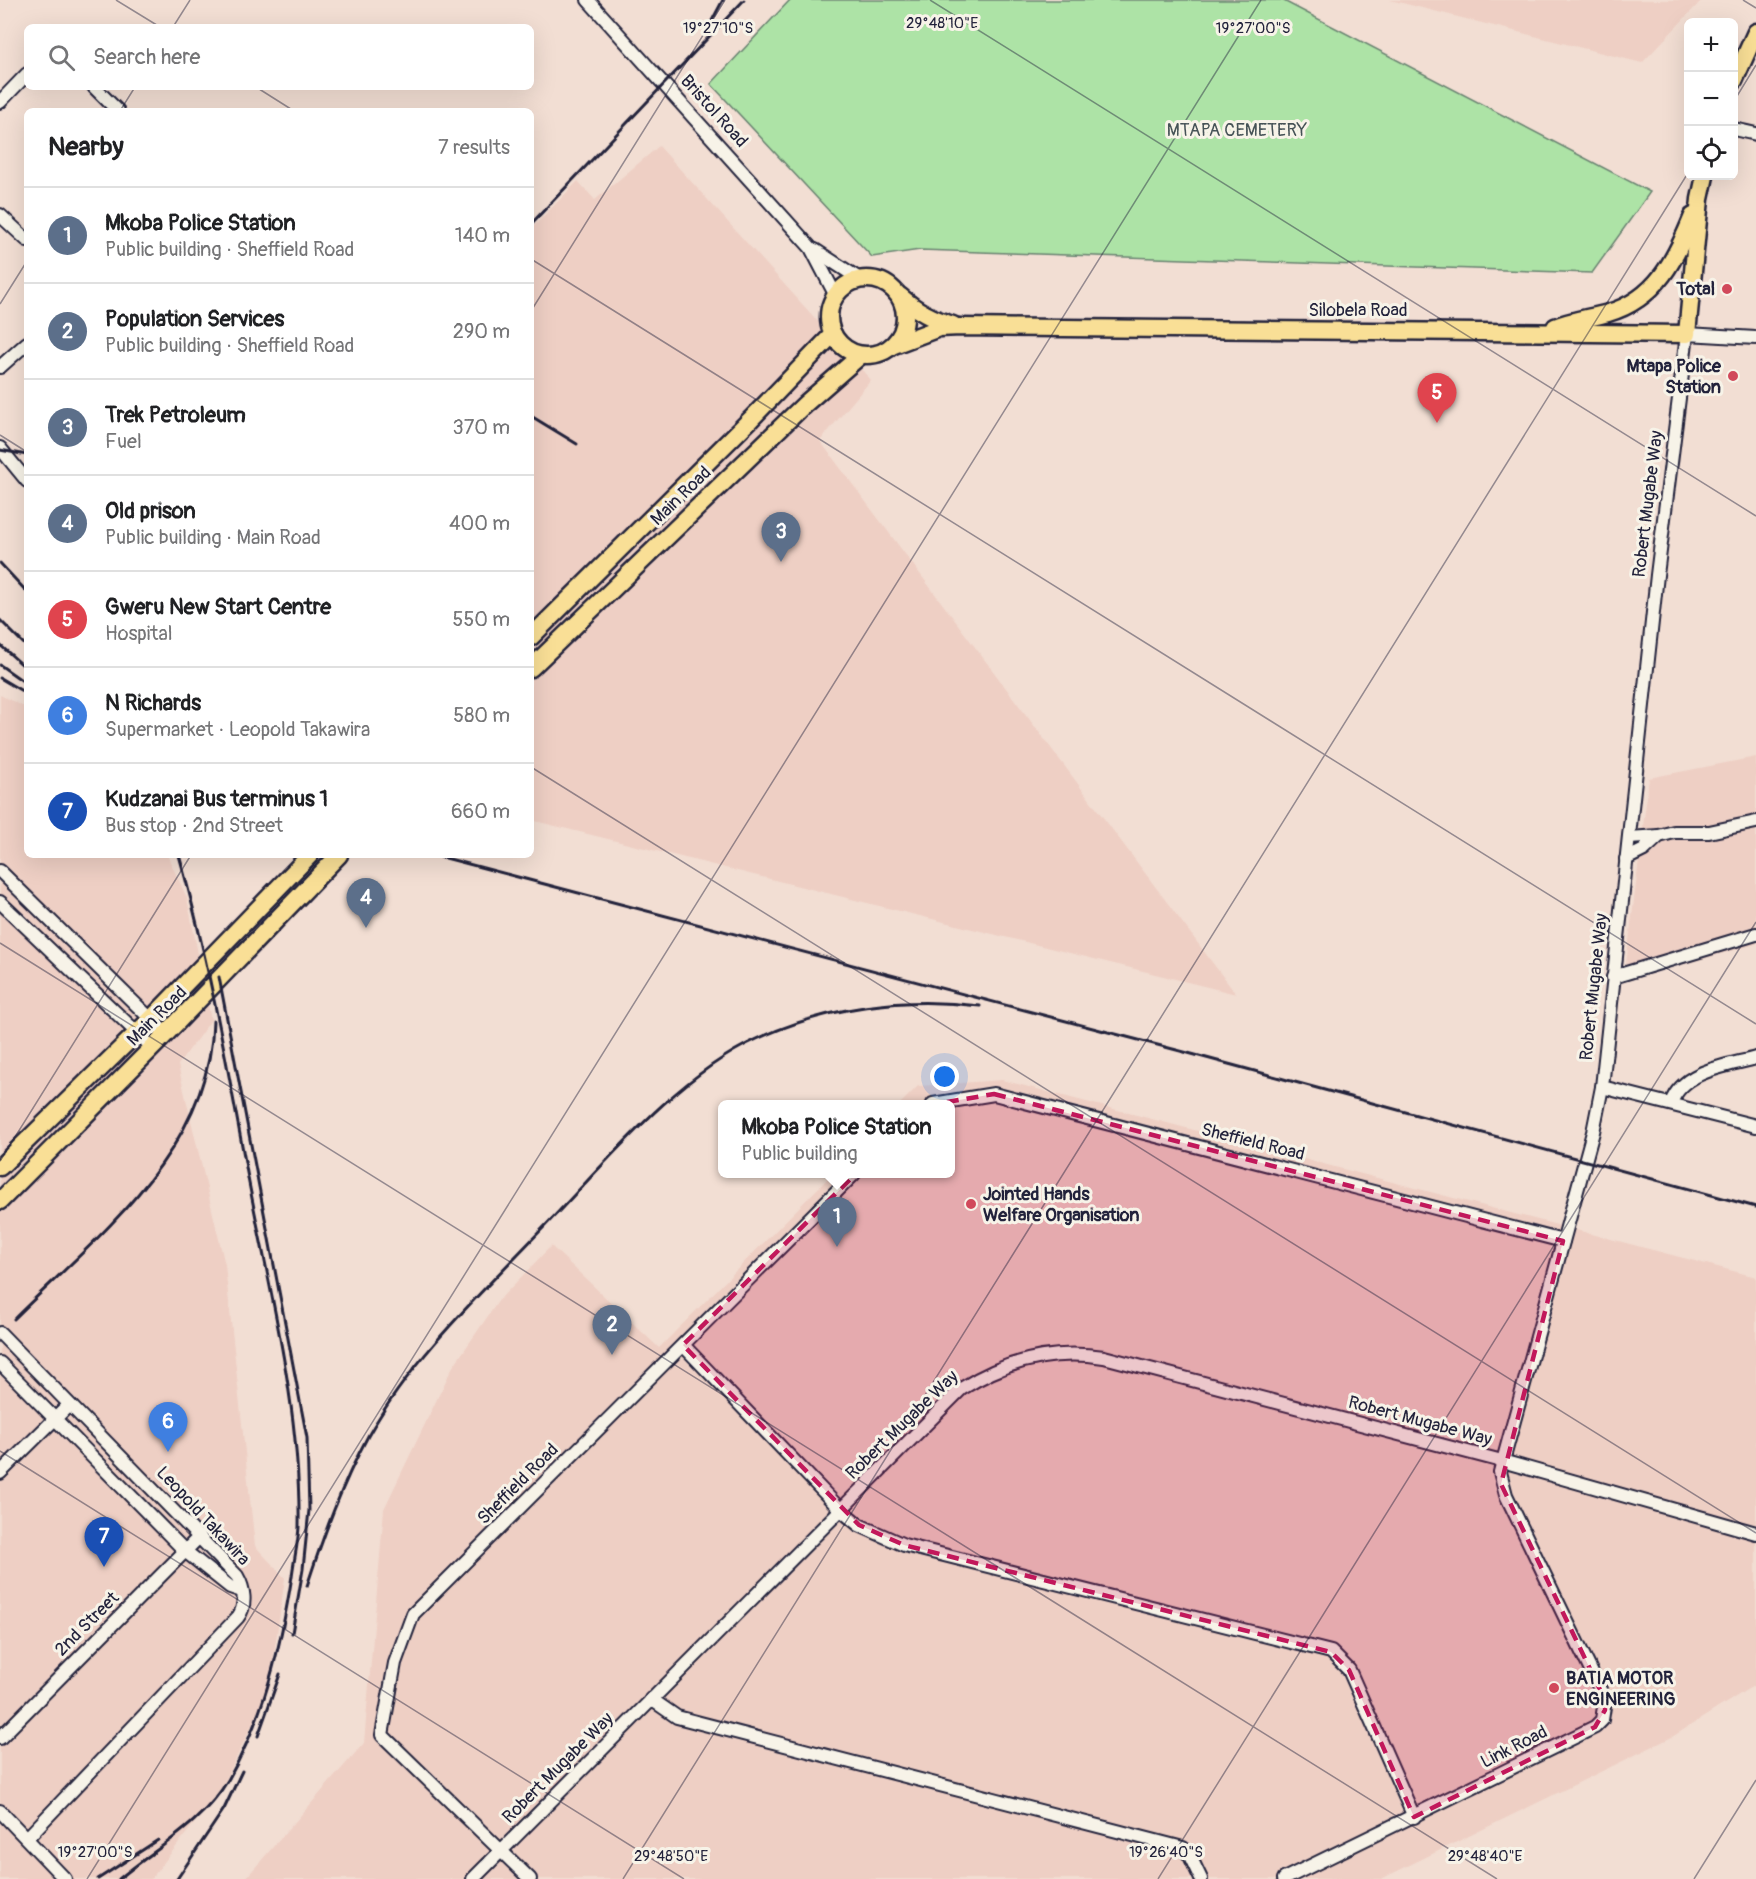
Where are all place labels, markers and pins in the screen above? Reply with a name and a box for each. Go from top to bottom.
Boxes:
place label: Total [1675,278,1715,301]
marker: Total [1720,282,1734,296]
place label: Mtapa Police Station [1627,355,1722,399]
marker: Mtapa Police Station [1726,369,1740,383]
pin: 5 [1418,374,1456,423]
pin: 3 [762,512,800,562]
pin: 4 [346,878,386,928]
place label: Jointed Hands Welfare Organisation [983,1183,1139,1227]
marker: Jointed Hands Welfare Organisation [964,1197,978,1211]
pin: 1 [818,1198,856,1247]
pin: 2 [592,1306,632,1355]
pin: 6 [148,1402,188,1452]
pin: 7 [84,1518,124,1567]
place label: BATIA MOTOR ENGINEERING [1566,1667,1675,1711]
marker: BATIA MOTOR ENGINEERING [1547,1681,1561,1695]

